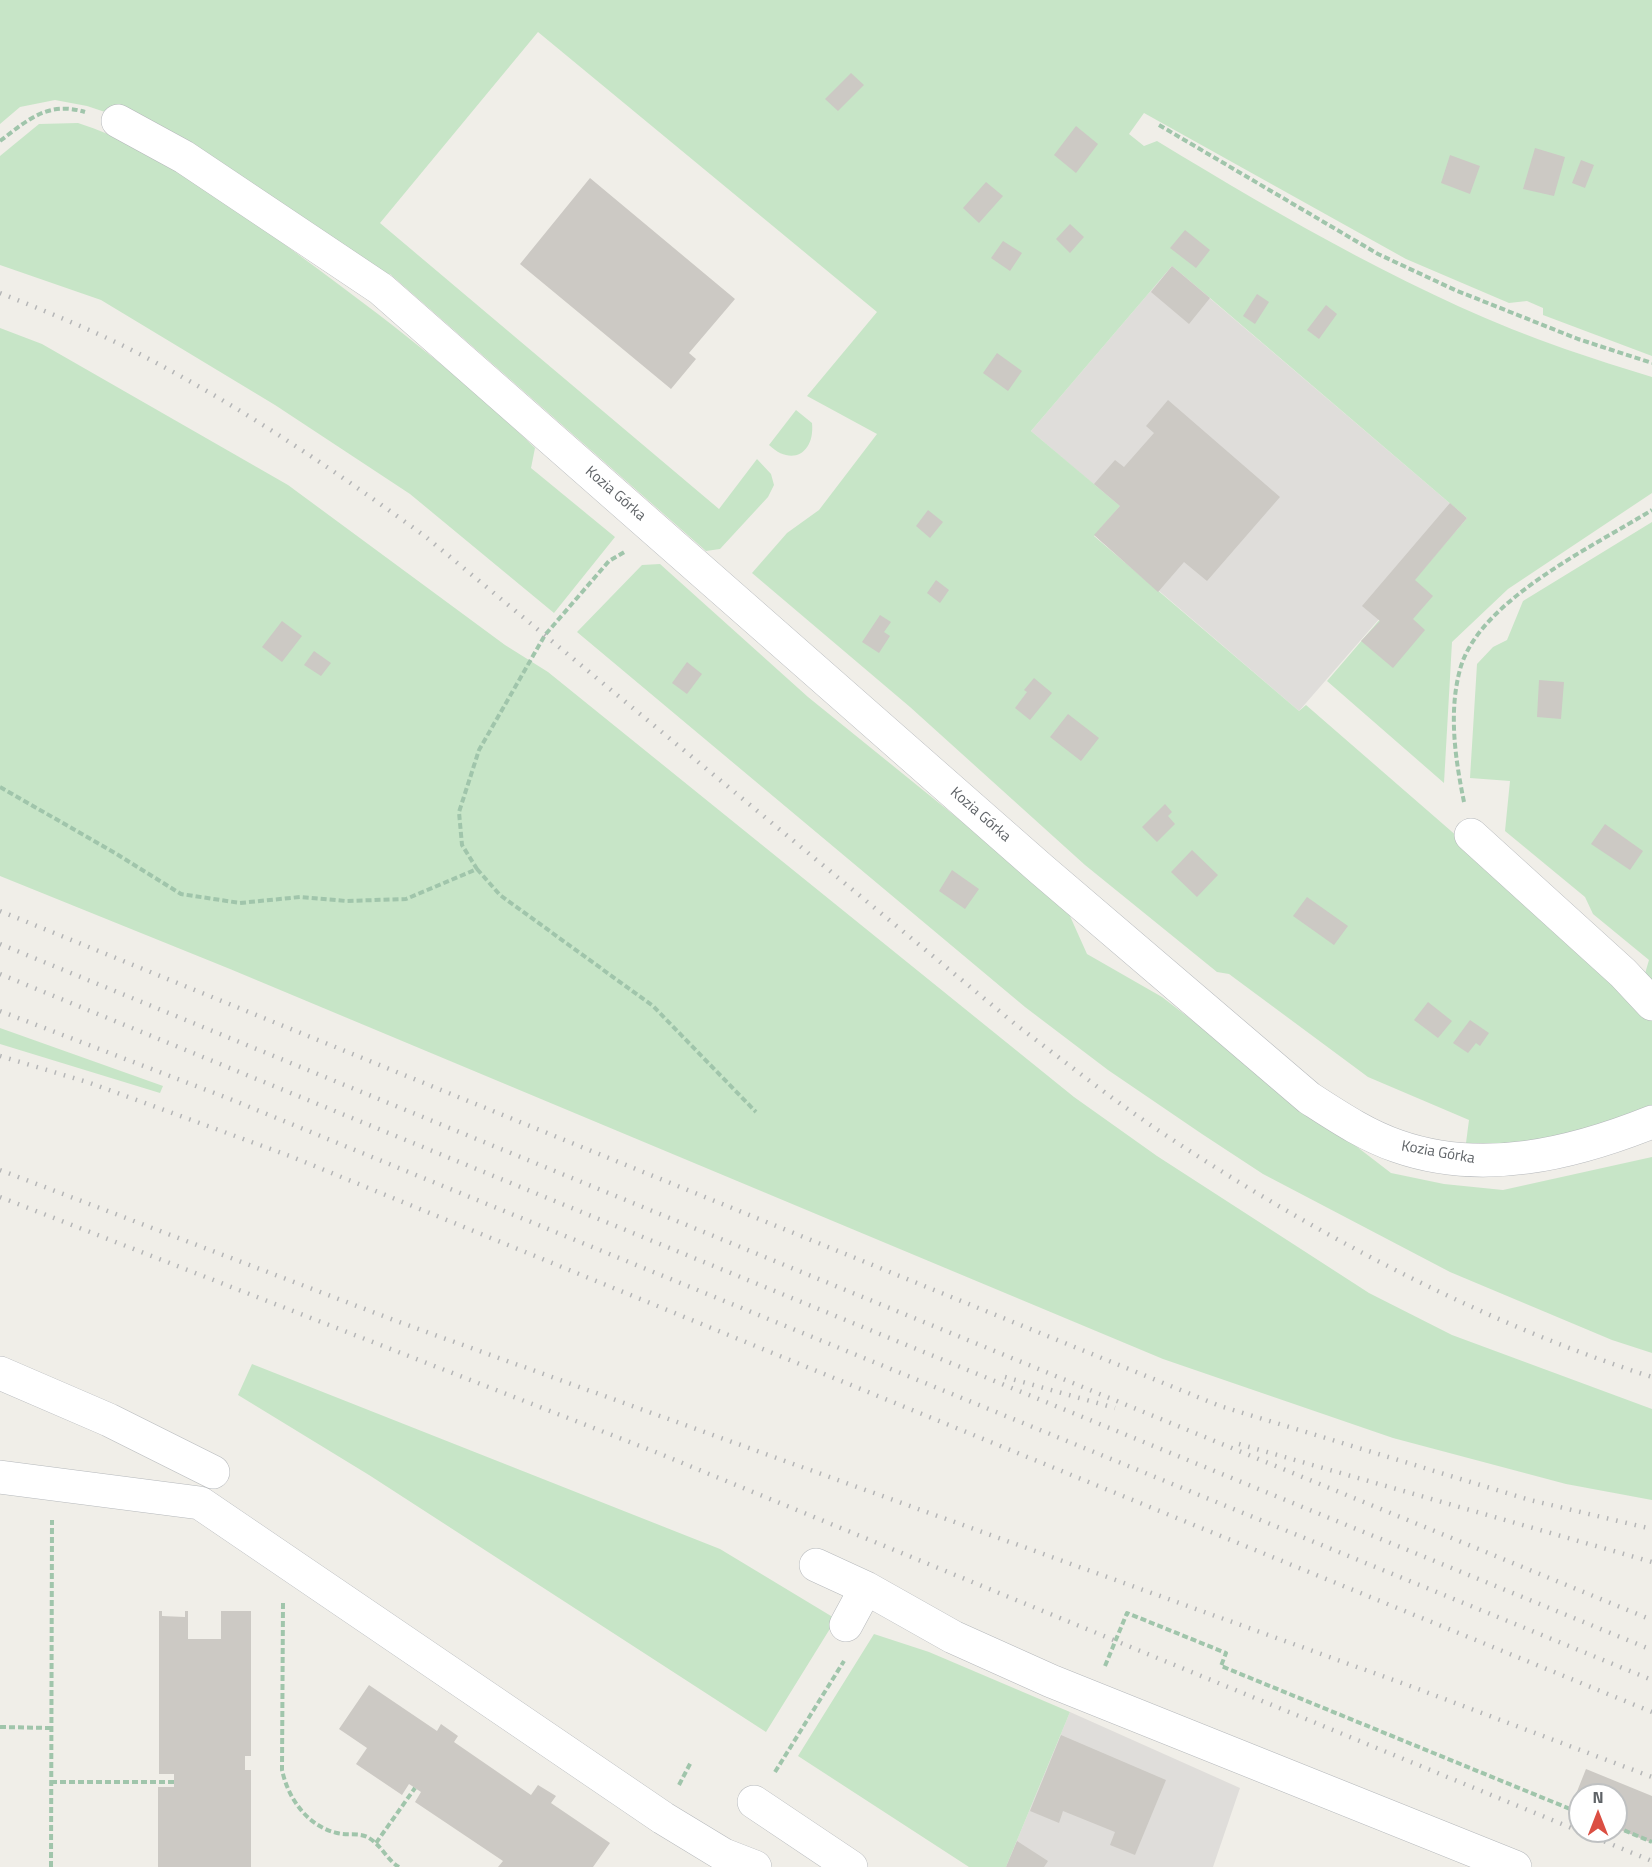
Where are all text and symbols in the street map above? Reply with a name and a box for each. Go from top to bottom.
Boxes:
street label: Kozia Górka [581,463,649,525]
street label: Kozia Górka [946,784,1014,846]
street label: Kozia Górka [1400,1138,1476,1168]
north arrow [1568,1783,1628,1843]
text: N [1592,1785,1604,1809]

